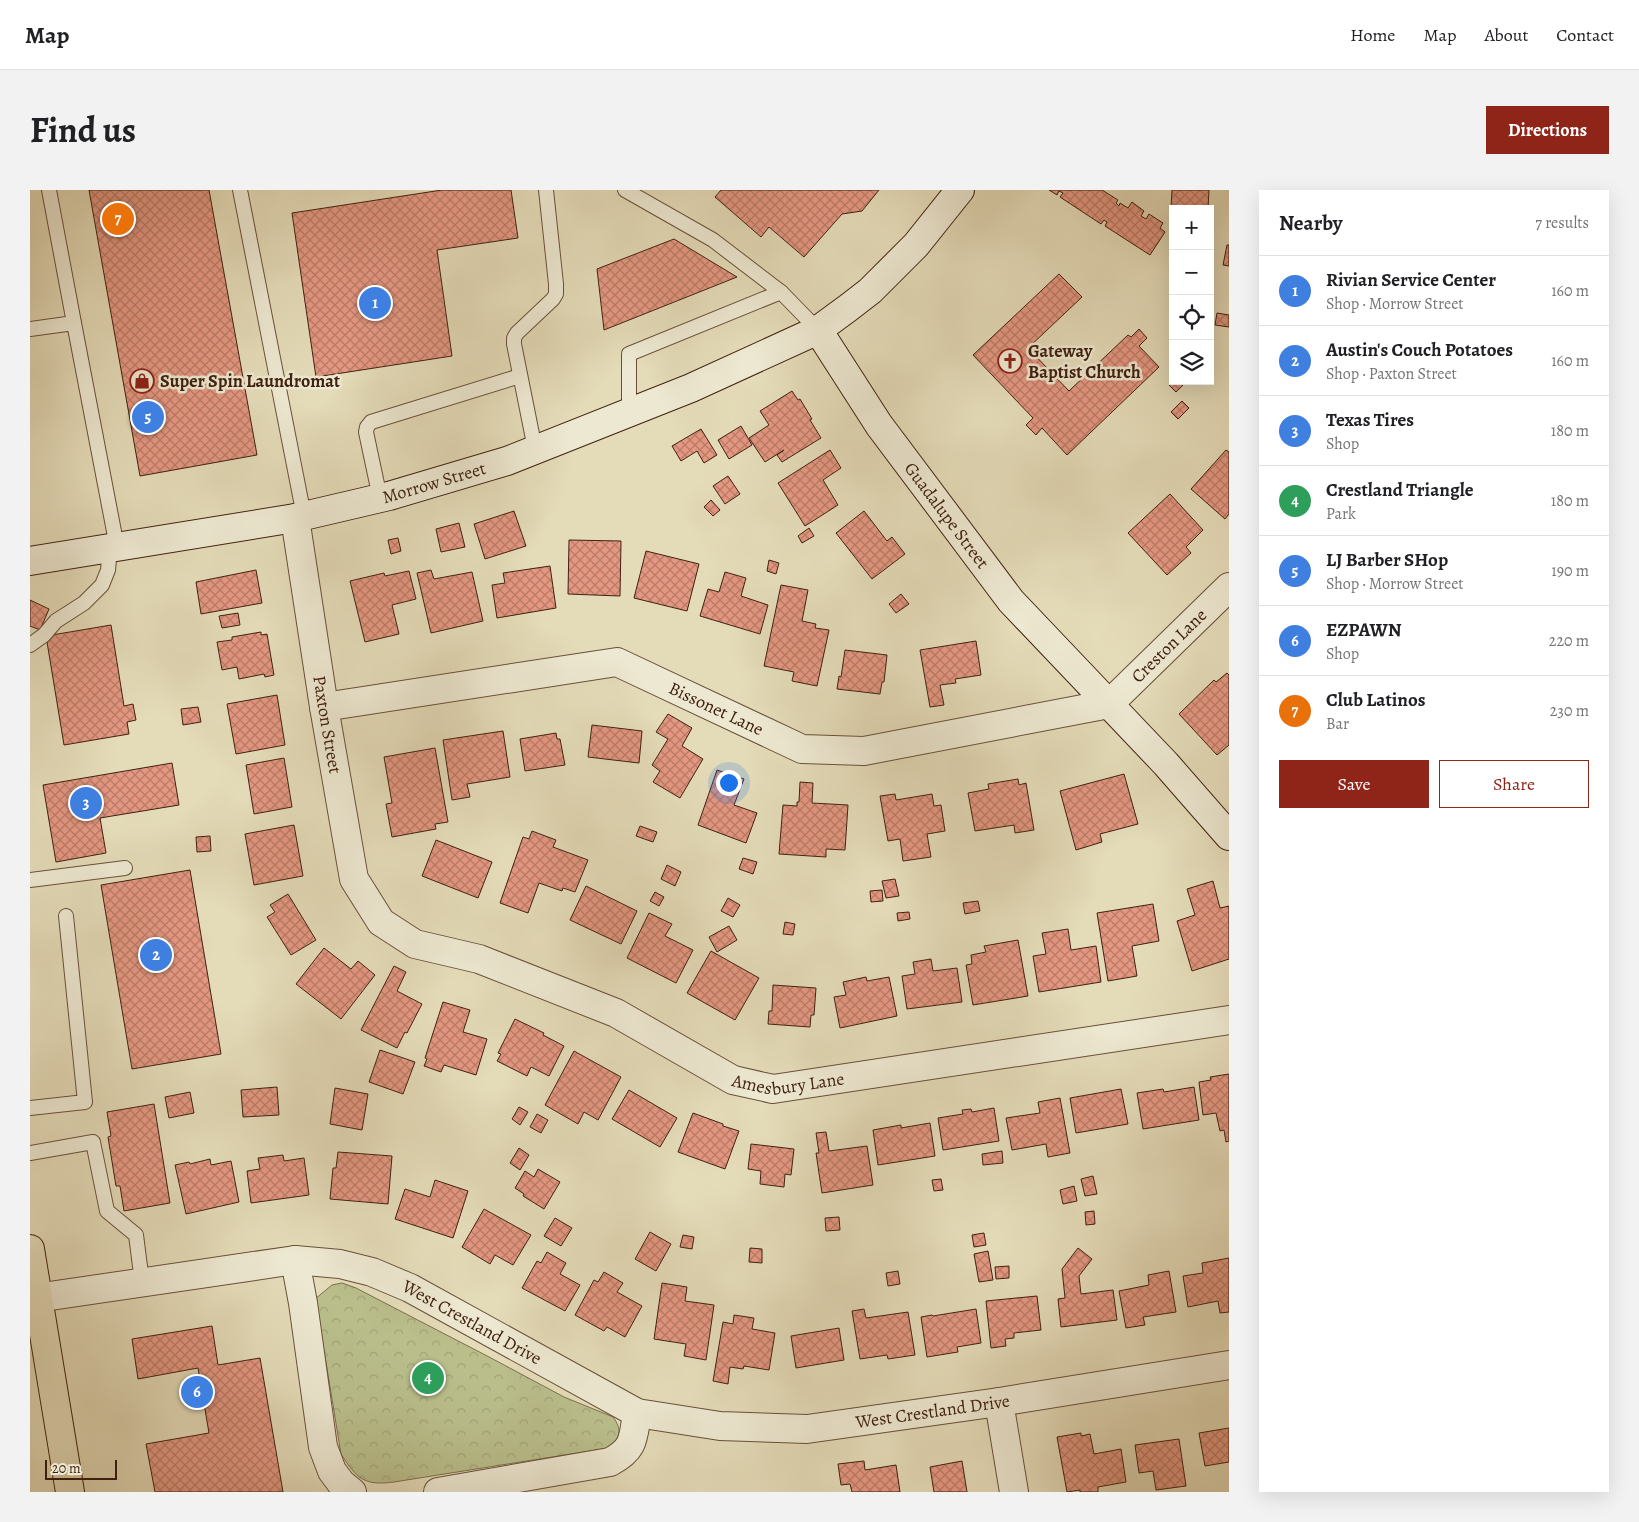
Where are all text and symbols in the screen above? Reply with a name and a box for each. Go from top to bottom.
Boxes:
text: Map [25,19,69,51]
text: Home [1350,23,1395,47]
text: Map [1423,23,1456,47]
text: About [1484,23,1528,47]
text: Contact [1556,23,1614,47]
text: Find us [30,106,136,154]
button: Directions [1486,106,1609,154]
pin: 7 [102,200,134,238]
map controls [1169,205,1214,385]
button: + [1169,205,1214,250]
text: Nearby [1279,209,1342,237]
text: 7 results [1535,212,1589,234]
button: − [1169,250,1214,295]
text: Rivian Service Center [1326,267,1496,293]
text: 1 [1292,280,1298,302]
text: 160 m [1551,280,1589,302]
pin: 1 [359,284,391,322]
text: Shop · Morrow Street [1326,293,1464,315]
button: locate [1169,295,1214,340]
text: Austin's Couch Potatoes [1326,337,1513,363]
place label: Gateway Baptist Church [1028,339,1141,384]
button: layers [1169,340,1214,385]
church icon: Gateway Baptist Church [997,348,1023,374]
text: 2 [1291,350,1299,372]
text: 160 m [1551,350,1589,372]
text: Shop · Paxton Street [1326,363,1457,385]
shop icon: Super Spin Laundromat [129,368,155,394]
place label: Super Spin Laundromat [160,369,340,393]
pin: 5 [132,398,164,436]
text: Texas Tires [1326,407,1414,433]
text: 3 [1292,420,1298,442]
text: 180 m [1551,420,1589,442]
text: Shop [1326,433,1359,455]
street label: Morrow Street [379,456,489,509]
street label: Guadalupe Street [899,457,995,574]
text: Crestland Triangle [1326,477,1473,503]
text: 4 [1291,490,1299,512]
text: 180 m [1551,490,1589,512]
text: Park [1326,503,1356,525]
text: LJ Barber SHop [1326,547,1448,573]
text: 5 [1292,560,1298,582]
text: 190 m [1551,560,1589,582]
text: Shop · Morrow Street [1326,573,1464,595]
street label: Creston Lane [1126,603,1212,688]
text: EZPAWN [1326,617,1402,643]
text: 6 [1291,630,1299,652]
text: 220 m [1549,630,1589,652]
text: Shop [1326,643,1359,665]
street label: Paxton Street [307,674,347,776]
street label: Bissonet Lane [665,676,767,741]
text: Club Latinos [1326,687,1426,713]
text: 7 [1292,700,1298,722]
text: 230 m [1550,700,1589,722]
text: Bar [1326,713,1349,735]
button: Save [1279,760,1429,808]
button: Share [1439,760,1589,808]
your location [716,770,742,796]
pin: 3 [70,784,102,822]
pin: 2 [140,936,172,974]
street label: Amesbury Lane [729,1066,846,1101]
street label: West Crestland Drive [397,1274,546,1370]
pin: 4 [412,1359,444,1397]
pin: 6 [181,1373,213,1411]
street label: West Crestland Drive [853,1388,1012,1434]
scale bar [45,1457,118,1480]
text: 20 m [52,1459,81,1478]

